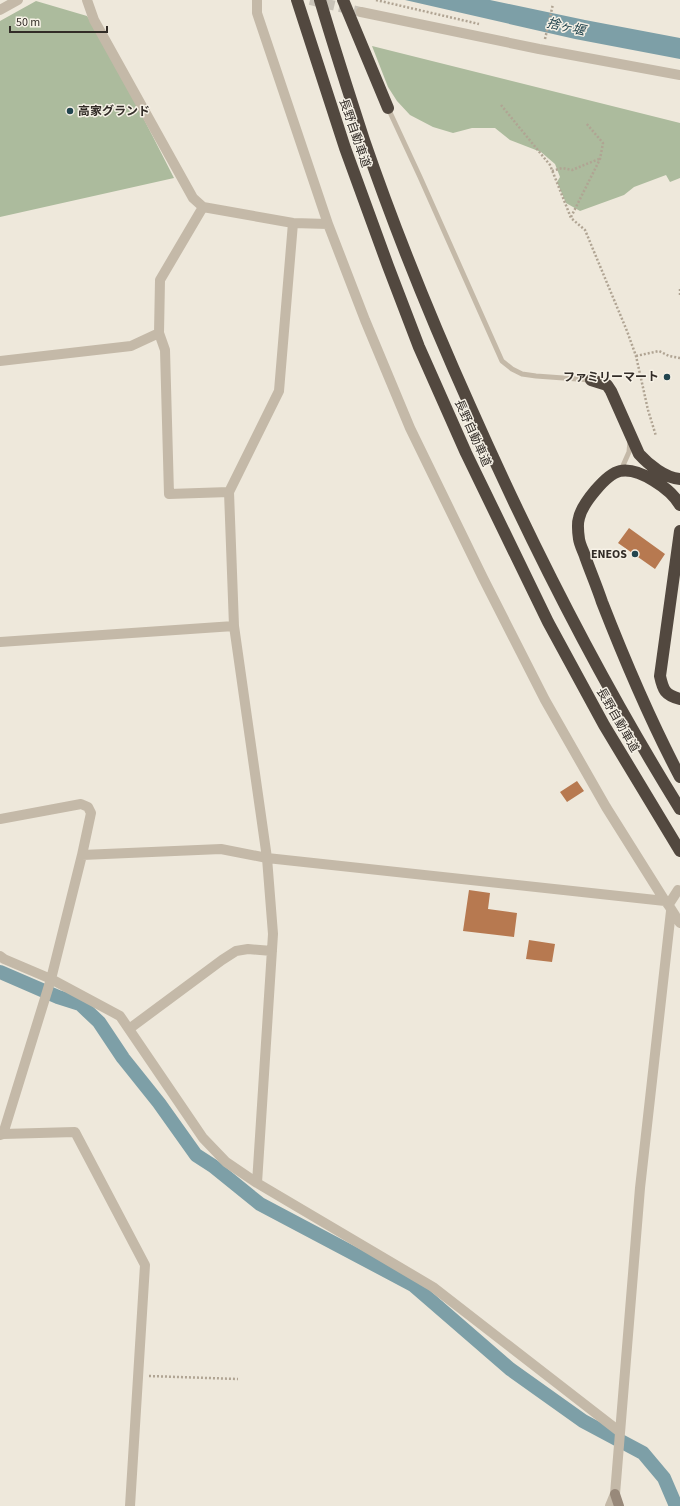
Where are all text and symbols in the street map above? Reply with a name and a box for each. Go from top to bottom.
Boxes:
scale bar [10,8,107,34]
text: 50 m [16,14,40,31]
water label: 捨ヶ堰 [545,14,589,41]
street label: 長野自動車道 [335,96,374,170]
place label: 高家グランド [78,103,150,120]
marker: 高家グランド [65,106,75,116]
place label: ファミリーマート [563,369,659,386]
marker: ファミリーマート [662,372,672,382]
street label: 長野自動車道 [450,397,495,470]
place label: ENEOS [591,546,627,563]
marker: ENEOS [630,549,640,559]
street label: 長野自動車道 [592,685,643,756]

